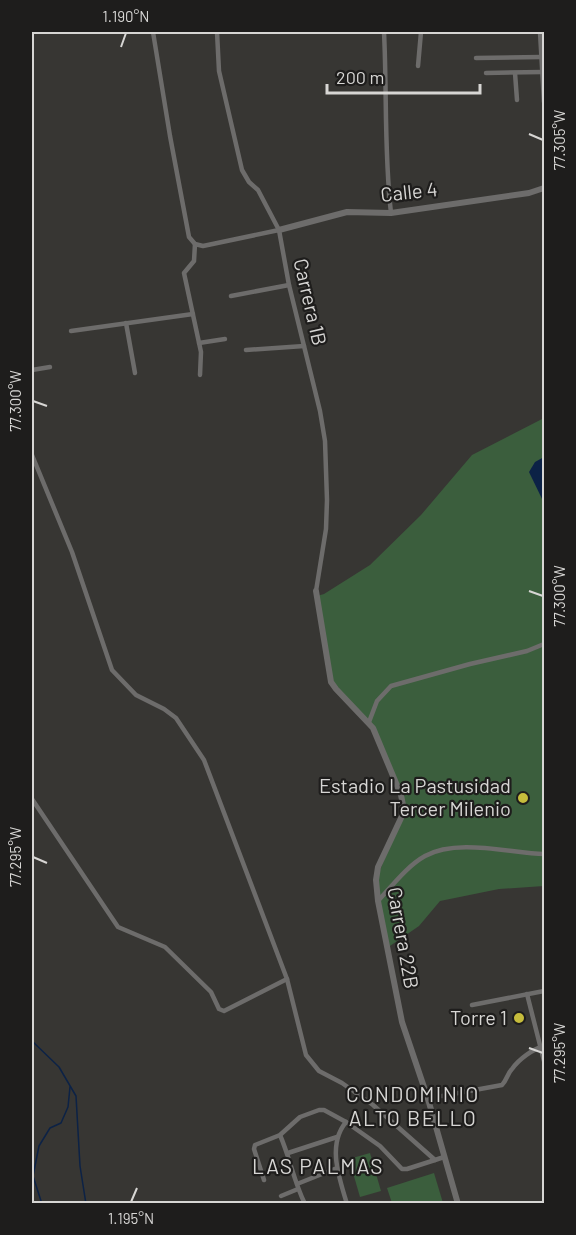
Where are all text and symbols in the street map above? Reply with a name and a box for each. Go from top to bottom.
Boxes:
text: 1.190°N [103,7,149,25]
scale bar [327,57,480,95]
text: 200 m [336,66,384,88]
text: 77.305°W [550,110,568,170]
street label: Calle 4 [379,176,439,206]
street label: Carrera 1B [289,256,333,348]
text: 77.300°W [6,370,24,432]
text: 77.300°W [550,565,568,627]
place label: Estadio La Pastusidad Tercer Milenio [319,773,511,820]
marker: Estadio La Pastusidad Tercer Milenio [516,791,530,805]
text: 77.295°W [6,827,24,887]
street label: Carrera 22B [383,885,425,991]
place label: Torre 1 [450,1005,507,1029]
marker: Torre 1 [512,1011,526,1025]
text: 77.295°W [550,1023,568,1083]
district label: CONDOMINIO ALTO BELLO [346,1081,480,1130]
district label: LAS PALMAS [252,1153,384,1178]
text: 1.195°N [108,1209,154,1227]

